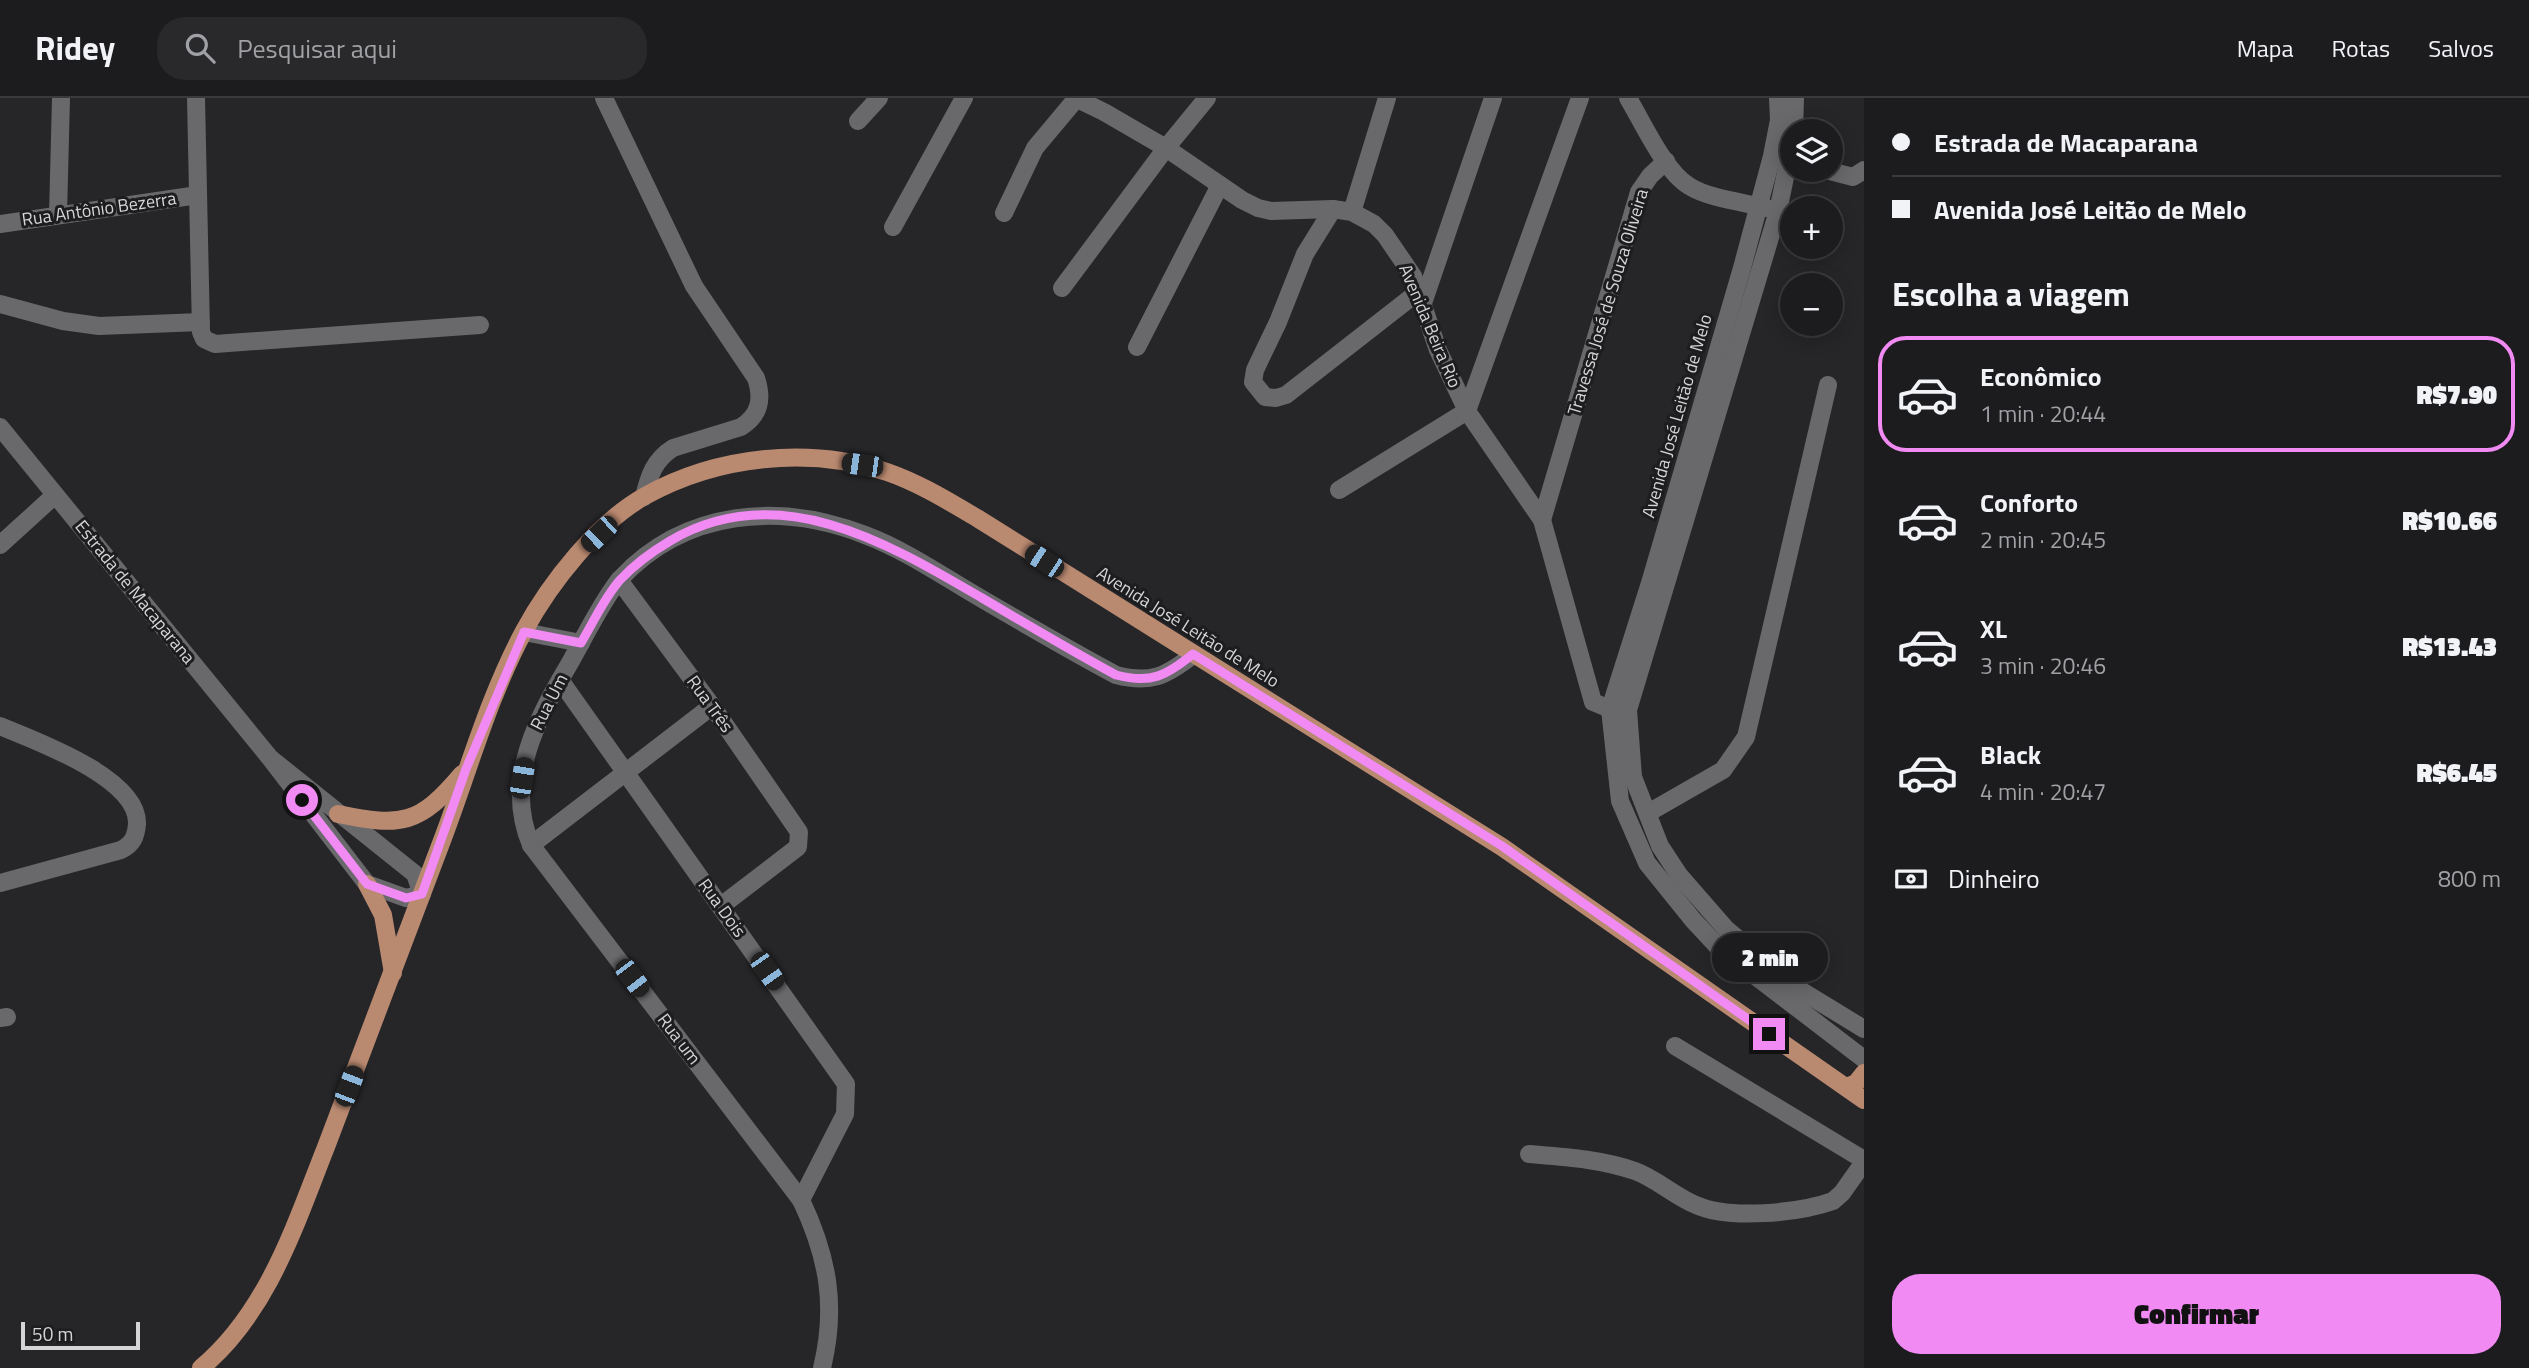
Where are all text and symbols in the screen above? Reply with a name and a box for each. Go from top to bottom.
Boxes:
search box [157,17,647,80]
text: Ridey [35,23,115,73]
icon: search [181,29,219,67]
text: Pesquisar aqui [237,29,397,68]
text: Mapa [2237,30,2293,66]
text: Rotas [2331,30,2390,66]
text: Salvos [2428,30,2494,66]
map controls [1780,119,1843,336]
button: layers [1780,119,1843,182]
text: Estrada de Macaparana [1934,123,2198,162]
street label: Rua Antônio Bezerra [20,184,178,233]
street label: Travessa José de Souza Oliveira [1560,185,1655,419]
text: Avenida José Leitão de Melo [1934,190,2247,229]
button: + [1780,196,1843,259]
street label: Avenida Beira Rio [1392,260,1469,392]
text: Escolha a viagem [1892,270,2130,318]
button: − [1780,273,1843,336]
street label: Avenida José Leitão de Melo [1634,311,1719,521]
text: Econômico [1980,357,2102,396]
icon: car [1896,363,1959,426]
text: R$7.90 [2416,375,2497,414]
text: 1 min · 20:44 [1980,396,2106,431]
car [840,452,885,478]
text: Conforto [1980,483,2078,522]
icon: car [1896,489,1959,552]
text: R$10.66 [2402,501,2497,540]
car [577,512,622,556]
street label: Estrada de Macaparana [69,514,202,670]
text: 2 min · 20:45 [1980,522,2106,557]
car [1021,541,1068,581]
street label: Avenida José Leitão de Melo [1092,559,1285,694]
text: XL [1980,609,2007,648]
icon: car [1896,615,1959,678]
text: R$13.43 [2402,627,2497,666]
text: 3 min · 20:46 [1980,648,2106,683]
street label: Rua Um [523,669,574,735]
street label: Rua Três [680,669,740,738]
text: Black [1980,735,2041,774]
icon: car [1896,741,1959,804]
text: R$6.45 [2416,753,2497,792]
car [509,756,536,800]
text: 4 min · 20:47 [1980,774,2106,809]
route start [286,784,318,816]
text: Dinheiro [1948,859,2040,898]
icon: cash [1892,860,1930,898]
text: 800 m [2438,861,2501,896]
street label: Rua Dois [692,873,753,943]
callout: 2 min [1711,932,1827,982]
text: 2 min [1741,940,1799,975]
car [747,948,788,994]
car [611,955,654,1001]
street label: Rua um [651,1007,708,1070]
route end [1753,1018,1785,1050]
car [332,1063,367,1109]
button: Confirmar [1892,1274,2501,1354]
scale bar [21,1319,140,1351]
text: 50 m [32,1319,73,1348]

